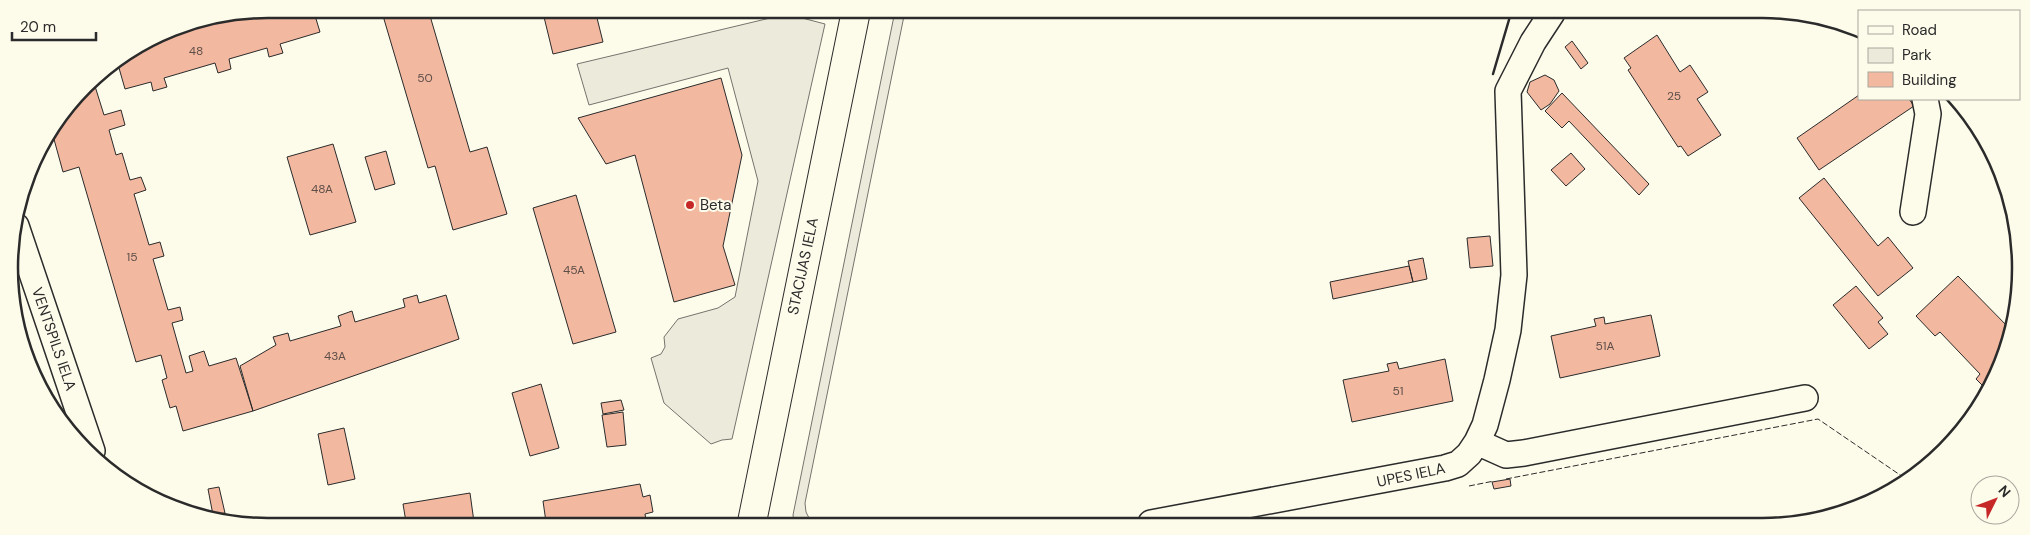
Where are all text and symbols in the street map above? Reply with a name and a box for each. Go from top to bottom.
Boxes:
scale bar [12,10,96,42]
legend [1858,10,2020,100]
text: 20 m [20,17,56,37]
text: Road [1902,20,1937,40]
house number: 48 [189,43,203,59]
text: Park [1902,45,1932,65]
house number: 50 [417,70,433,86]
text: Building [1902,70,1957,90]
house number: 25 [1667,88,1681,104]
house number: 48A [311,181,333,197]
place label: Beta [700,195,731,215]
marker: Beta [684,199,696,211]
street label: STACIJAS IELA [783,216,823,316]
house number: 15 [126,249,138,265]
house number: 45A [563,262,585,278]
street label: VENTSPILS IELA [27,285,81,393]
house number: 51A [1595,338,1615,354]
house number: 43A [324,348,346,364]
house number: 51 [1392,383,1404,399]
street label: UPES IELA [1375,458,1447,492]
north arrow [1970,475,2020,525]
text: N [1995,481,2015,501]

